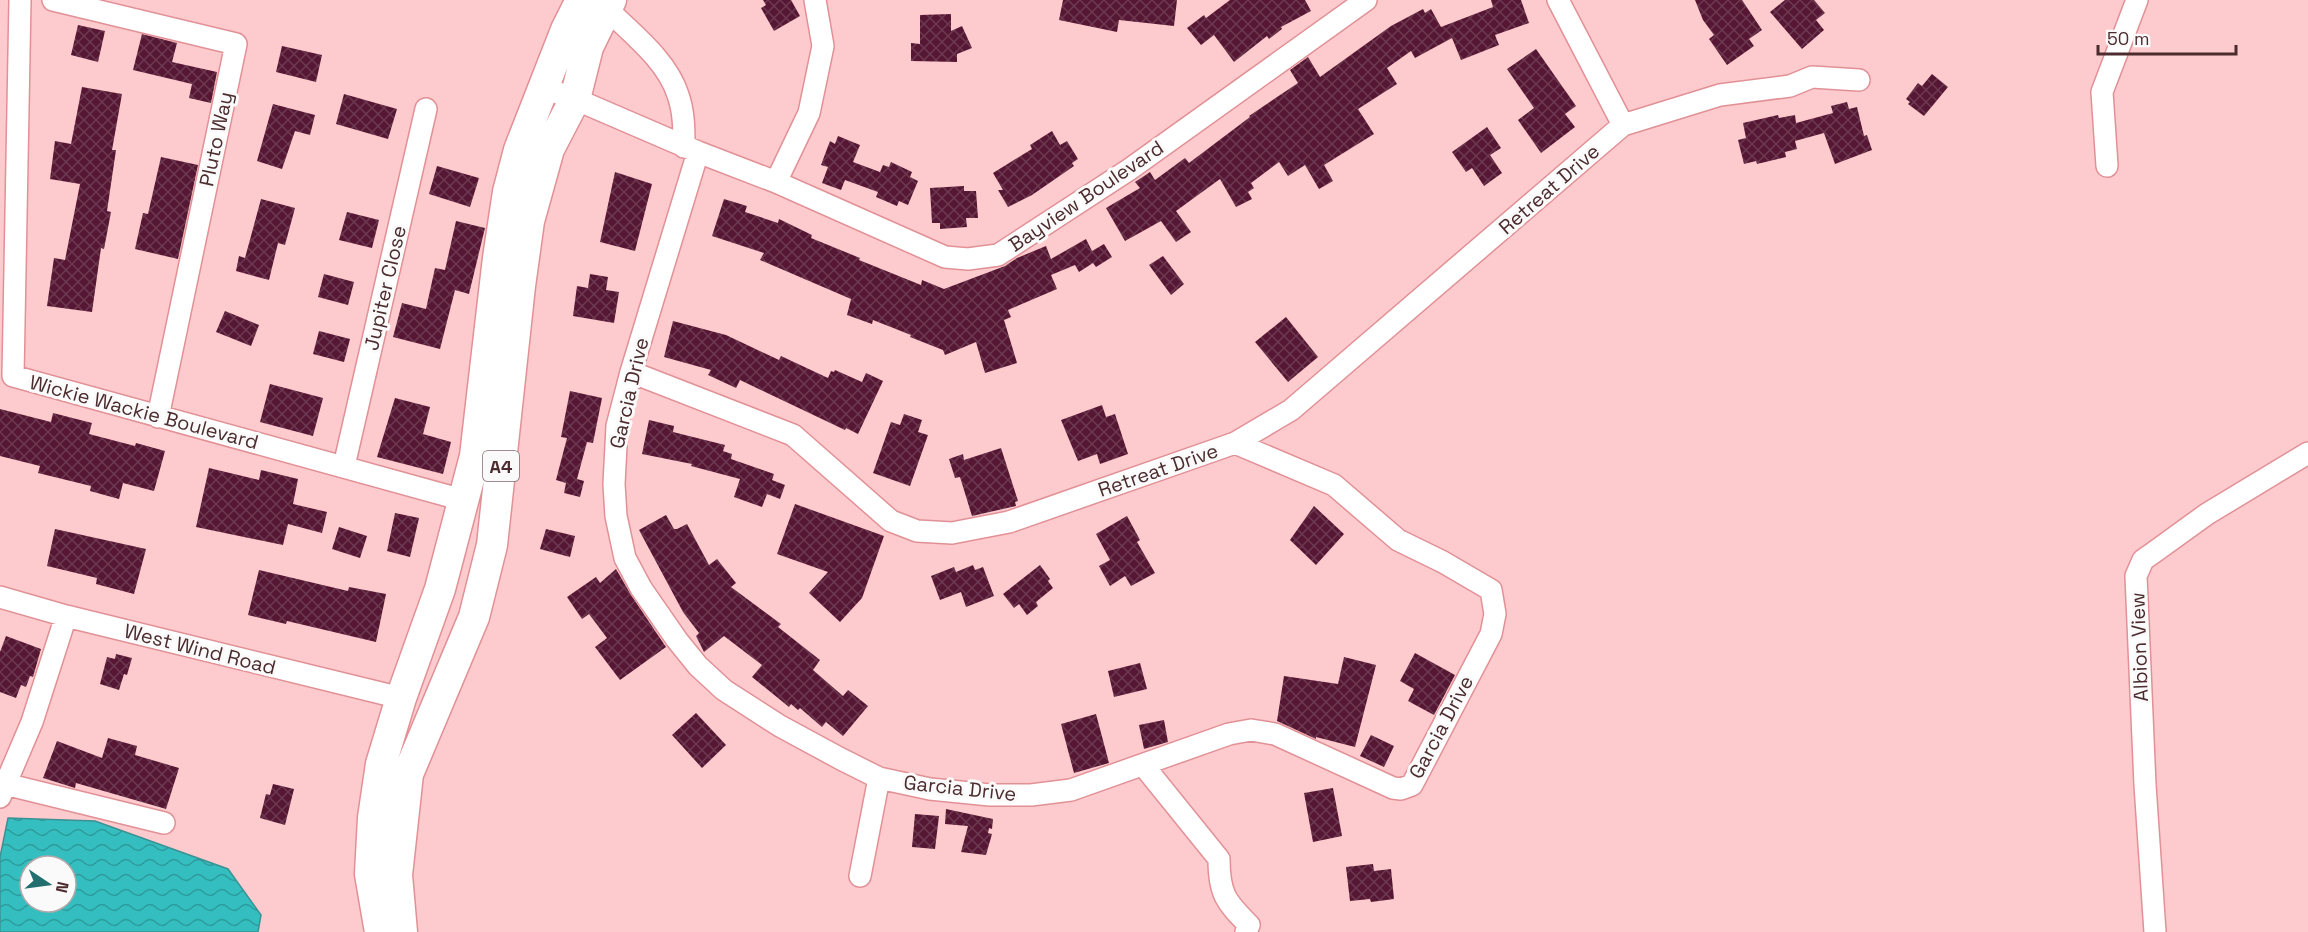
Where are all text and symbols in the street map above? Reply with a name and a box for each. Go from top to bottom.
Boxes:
scale bar [2098,18,2236,56]
text: 50 m [2107,27,2149,50]
street label: Pluto Way [193,89,239,189]
street label: Bayview Boulevard [1004,135,1168,257]
street label: Retreat Drive [1493,138,1605,240]
street label: Jupiter Close [358,223,412,353]
street label: Garcia Drive [604,335,654,451]
street label: Wickie Wackie Boulevard [27,369,261,455]
street label: Retreat Drive [1094,437,1222,503]
road number: A4 [483,451,519,481]
street label: Albion View [2124,592,2154,702]
street label: West Wind Road [121,618,279,680]
street label: Garcia Drive [1403,671,1479,783]
street label: Garcia Drive [902,769,1018,807]
north arrow [18,854,78,914]
text: N [51,880,74,895]

